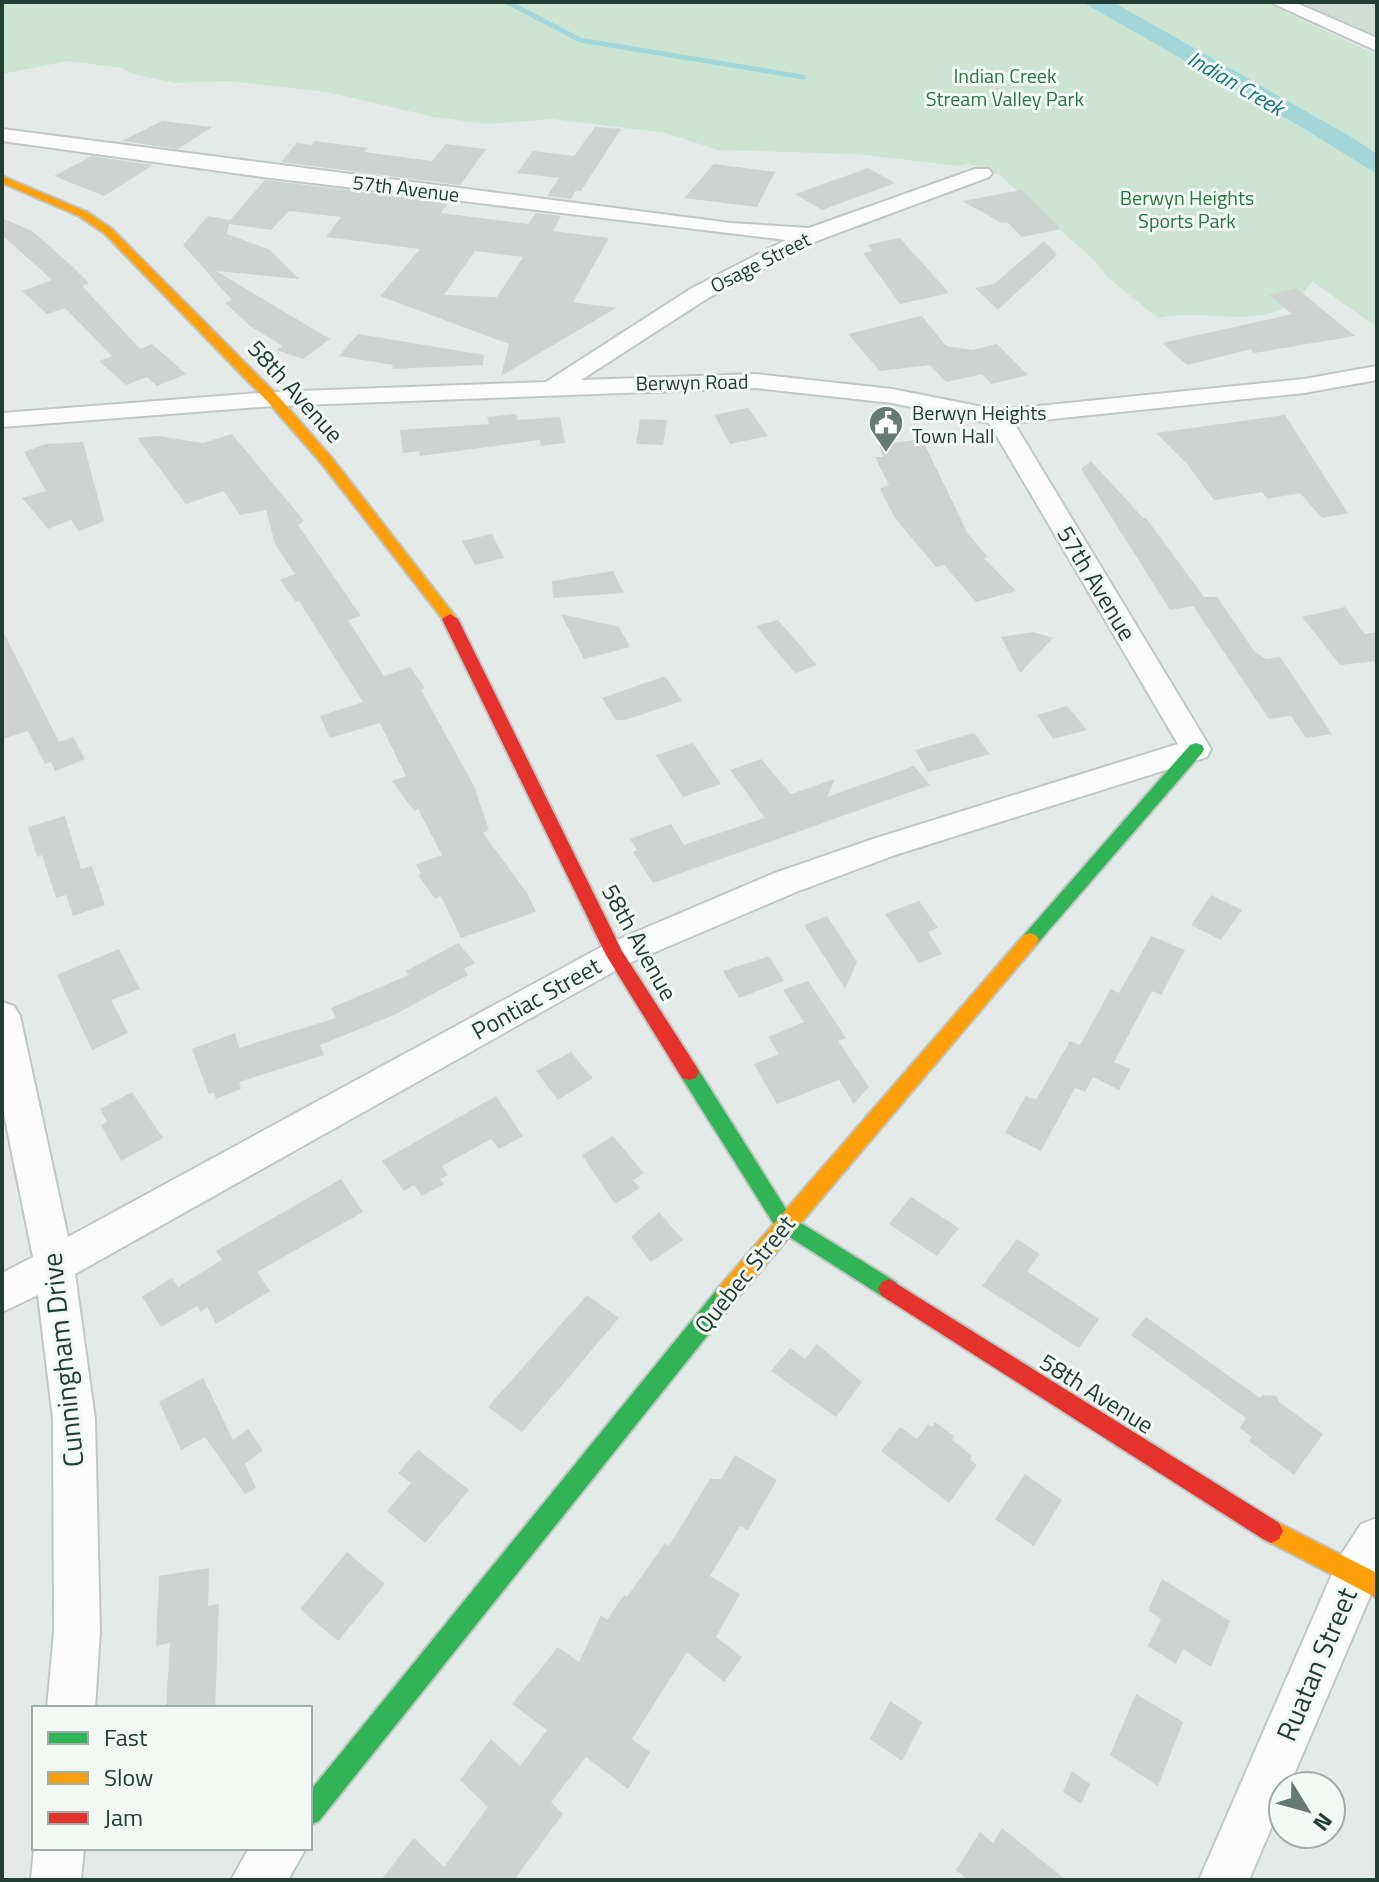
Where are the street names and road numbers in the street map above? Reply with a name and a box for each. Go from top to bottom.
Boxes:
street label: 57th Avenue [351,166,461,210]
street label: Osage Street [704,223,816,301]
street label: 58th Avenue [240,331,352,451]
street label: Berwyn Road [635,366,749,398]
street label: 57th Avenue [1048,519,1146,647]
street label: 58th Avenue [593,877,687,1007]
street label: Pontiac Street [465,947,608,1048]
street label: Quebec Street [685,1207,803,1341]
street label: Cunningham Drive [29,1251,95,1469]
street label: 58th Avenue [1033,1344,1161,1442]
street label: Ruatan Street [1264,1580,1368,1748]

